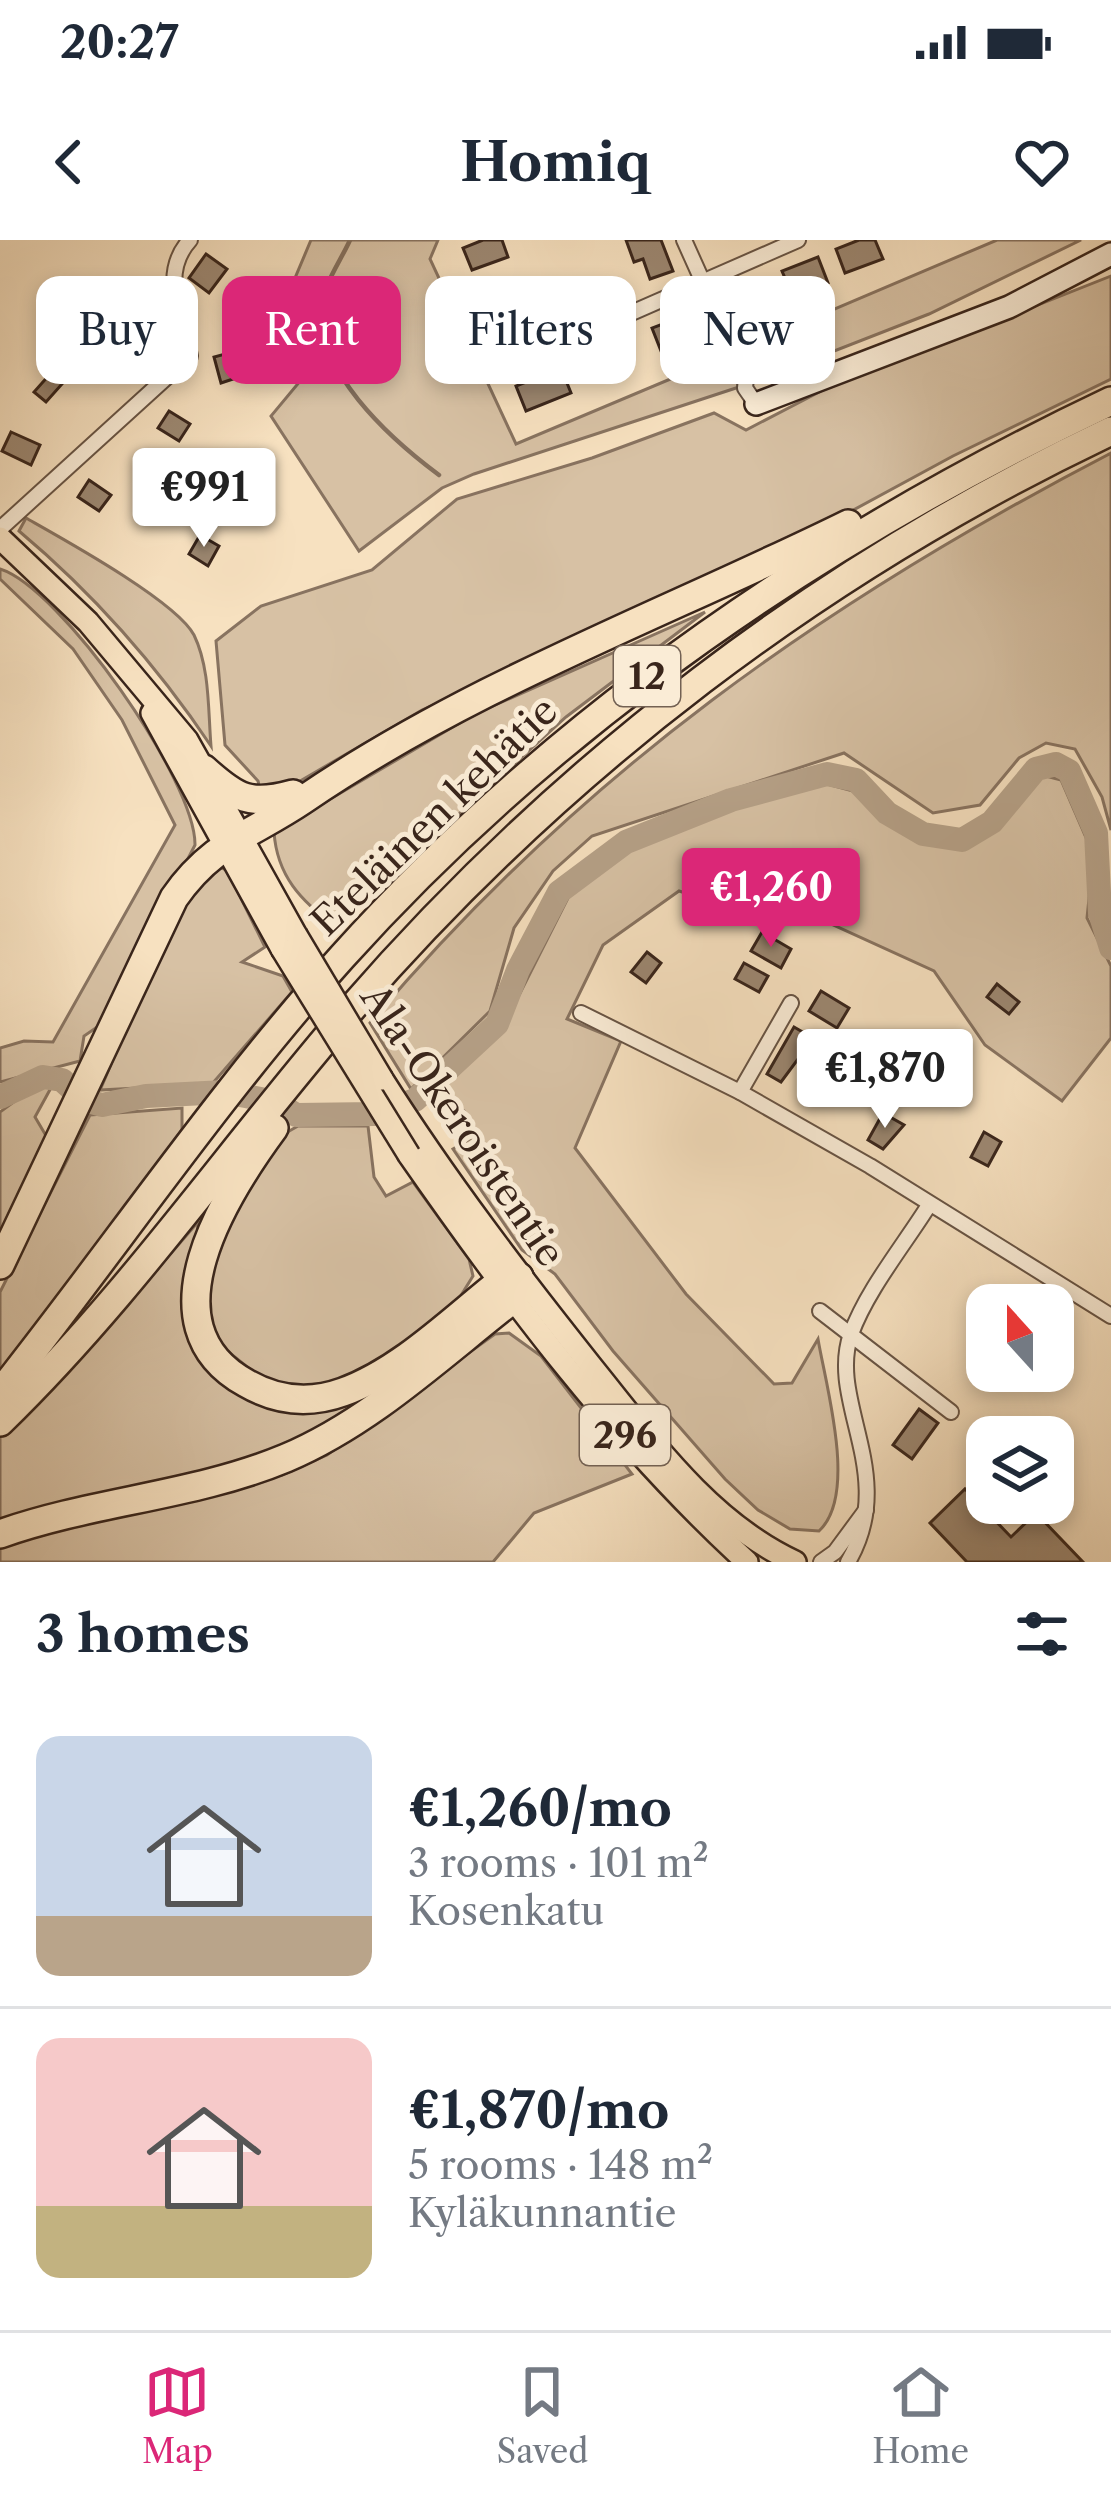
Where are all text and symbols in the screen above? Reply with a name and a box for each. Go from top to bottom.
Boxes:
text: 20:27 [60,14,179,70]
icon: back [36,129,102,195]
text: Homiq [460,129,651,195]
icon: heart [1009,129,1075,195]
chip: Buy [36,276,198,384]
chip: Rent [222,276,401,384]
chip: Filters [425,276,636,384]
chip: New [660,276,835,384]
pin: €991 [133,448,275,550]
text: €991 [160,463,248,511]
road number: 12 [614,646,680,706]
street label: Eteläinen kehätie [301,687,567,945]
pin: €1,260 [673,848,869,950]
text: €1,260 [709,863,833,911]
street label: Ala-Okeroistentie [350,974,575,1275]
pin: €1,870 [787,1029,983,1131]
text: €1,870 [824,1044,946,1092]
north arrow [966,1284,1074,1392]
map controls [966,1284,1074,1524]
road number: 296 [580,1405,670,1465]
button: layers [966,1416,1074,1524]
icon: filters [1009,1601,1075,1667]
text: 3 homes [36,1603,250,1665]
text: €1,260/mo [408,1777,672,1839]
icon: home [132,1784,276,1928]
text: 3 rooms · 101 m² [408,1839,709,1887]
text: Kosenkatu [408,1887,604,1935]
text: €1,870/mo [408,2079,669,2141]
icon: home [132,2086,276,2230]
text: 5 rooms · 148 m² [408,2141,713,2189]
text: Kyläkunnantie [408,2189,676,2237]
tab: Map [142,2359,213,2472]
tab: Saved [497,2359,588,2472]
tab: Home [872,2359,969,2472]

